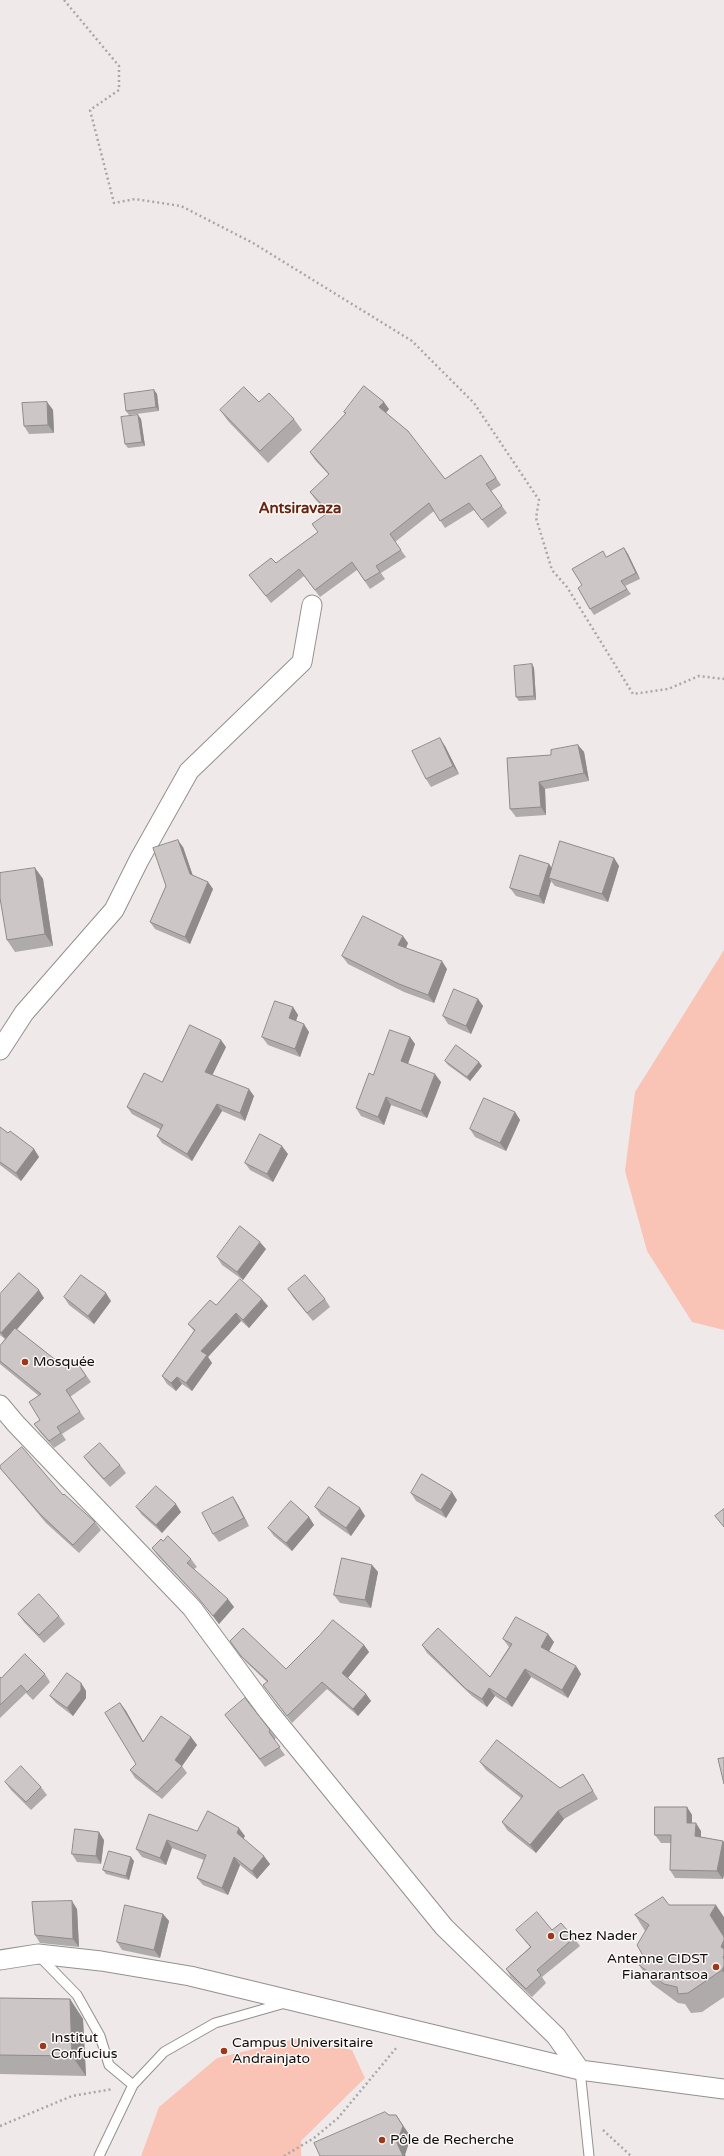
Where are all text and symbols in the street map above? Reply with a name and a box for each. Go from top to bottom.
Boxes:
district label: Antsiravaza [259,500,341,518]
place label: Mosquée [33,1354,95,1370]
marker: Mosquée [20,1357,30,1367]
place label: Chez Nader [559,1928,637,1944]
marker: Chez Nader [546,1931,556,1941]
place label: Antenne CIDST Fianarantsoa [607,1951,708,1984]
marker: Antenne CIDST Fianarantsoa [711,1962,721,1972]
place label: Institut Confucius [51,2030,117,2062]
place label: Campus Universitaire Andrainjato [232,2035,373,2068]
marker: Institut Confucius [38,2041,48,2051]
marker: Campus Universitaire Andrainjato [219,2046,229,2056]
place label: Pôle de Recherche [390,2132,514,2148]
marker: Pôle de Recherche [377,2135,387,2145]

